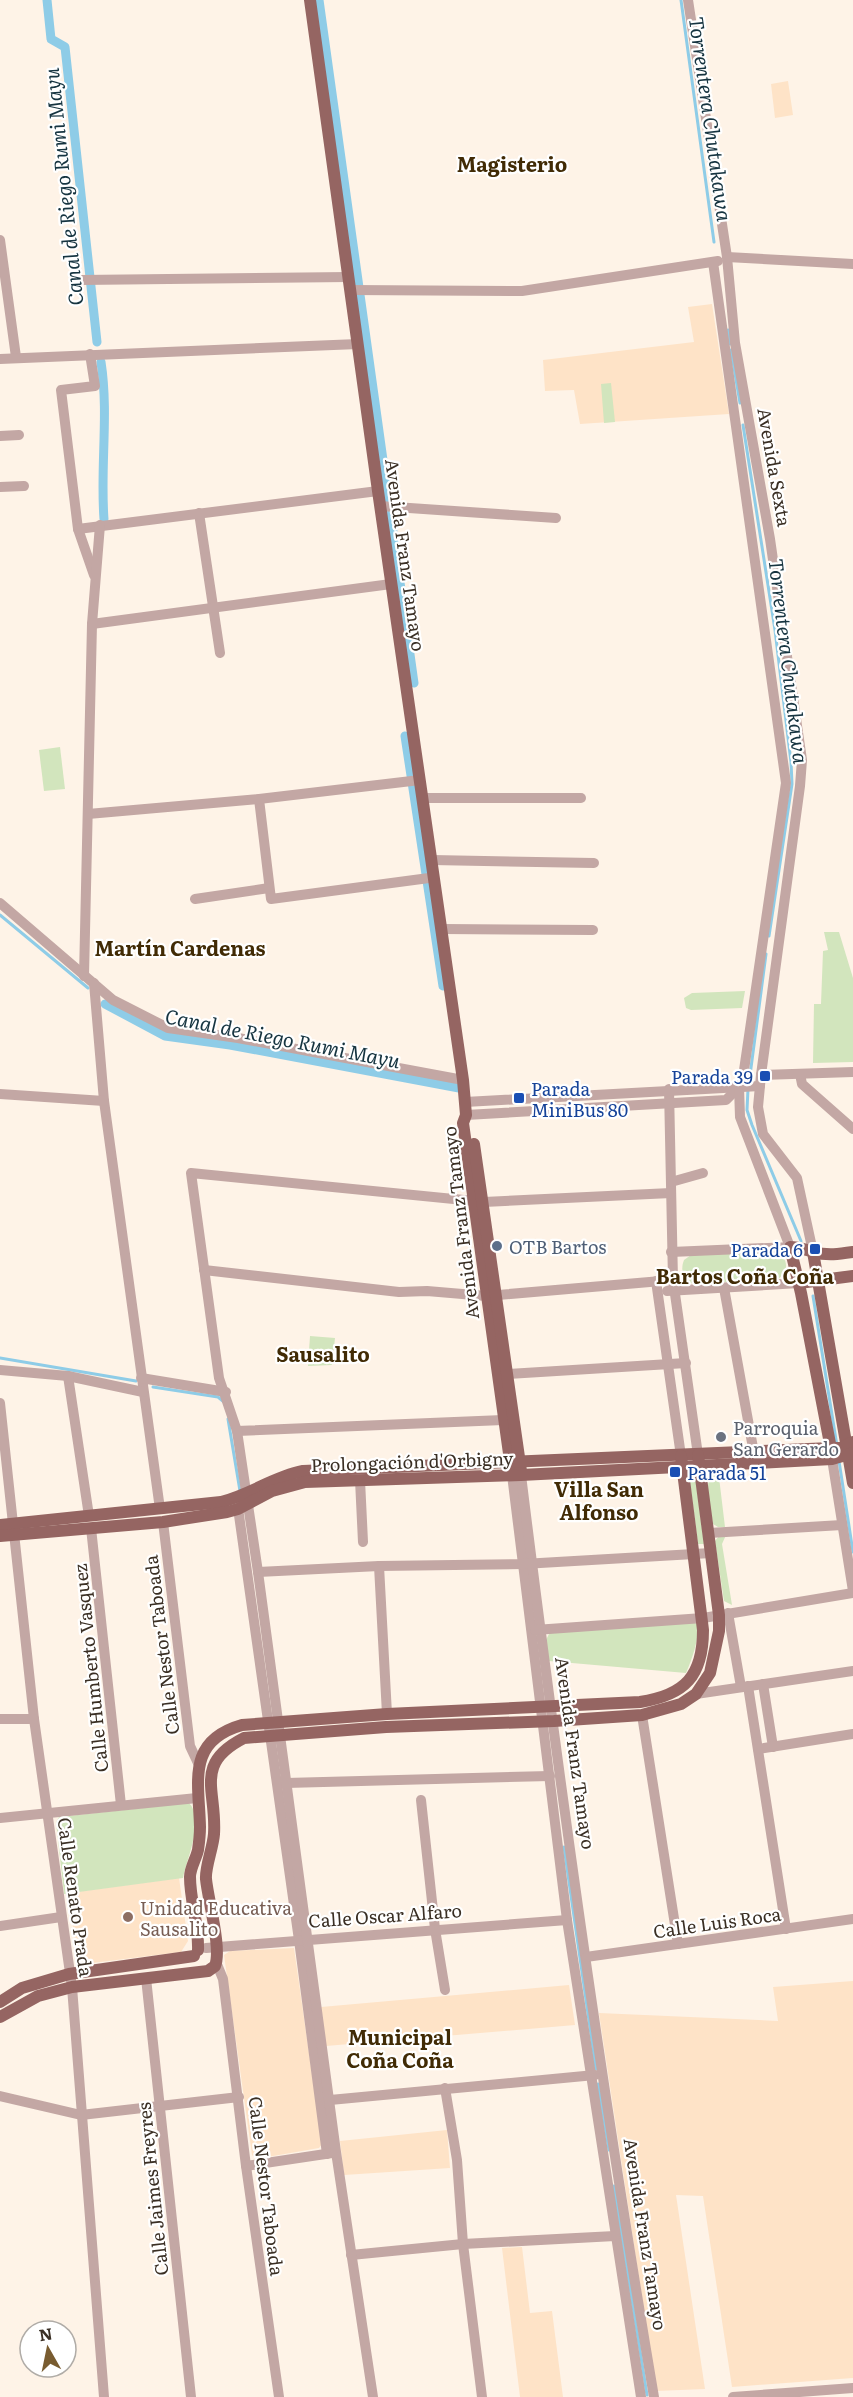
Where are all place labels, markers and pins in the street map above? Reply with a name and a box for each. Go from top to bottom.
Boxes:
place label: Parada 39 [671,1063,753,1090]
marker: Parada 39 [758,1069,772,1083]
place label: Parada MiniBus 80 [531,1075,628,1123]
marker: Parada MiniBus 80 [512,1091,526,1105]
place label: OTB Bartos [509,1233,606,1260]
place label: Parada 6 [731,1236,803,1263]
marker: OTB Bartos [490,1239,504,1253]
marker: Parada 6 [808,1242,822,1256]
place label: Parroquia San Gerardo [733,1414,839,1462]
marker: Parroquia San Gerardo [714,1430,728,1444]
place label: Parada 51 [687,1459,766,1486]
marker: Parada 51 [668,1465,682,1479]
place label: Unidad Educativa Sausalito [140,1894,292,1942]
marker: Unidad Educativa Sausalito [121,1910,135,1924]

